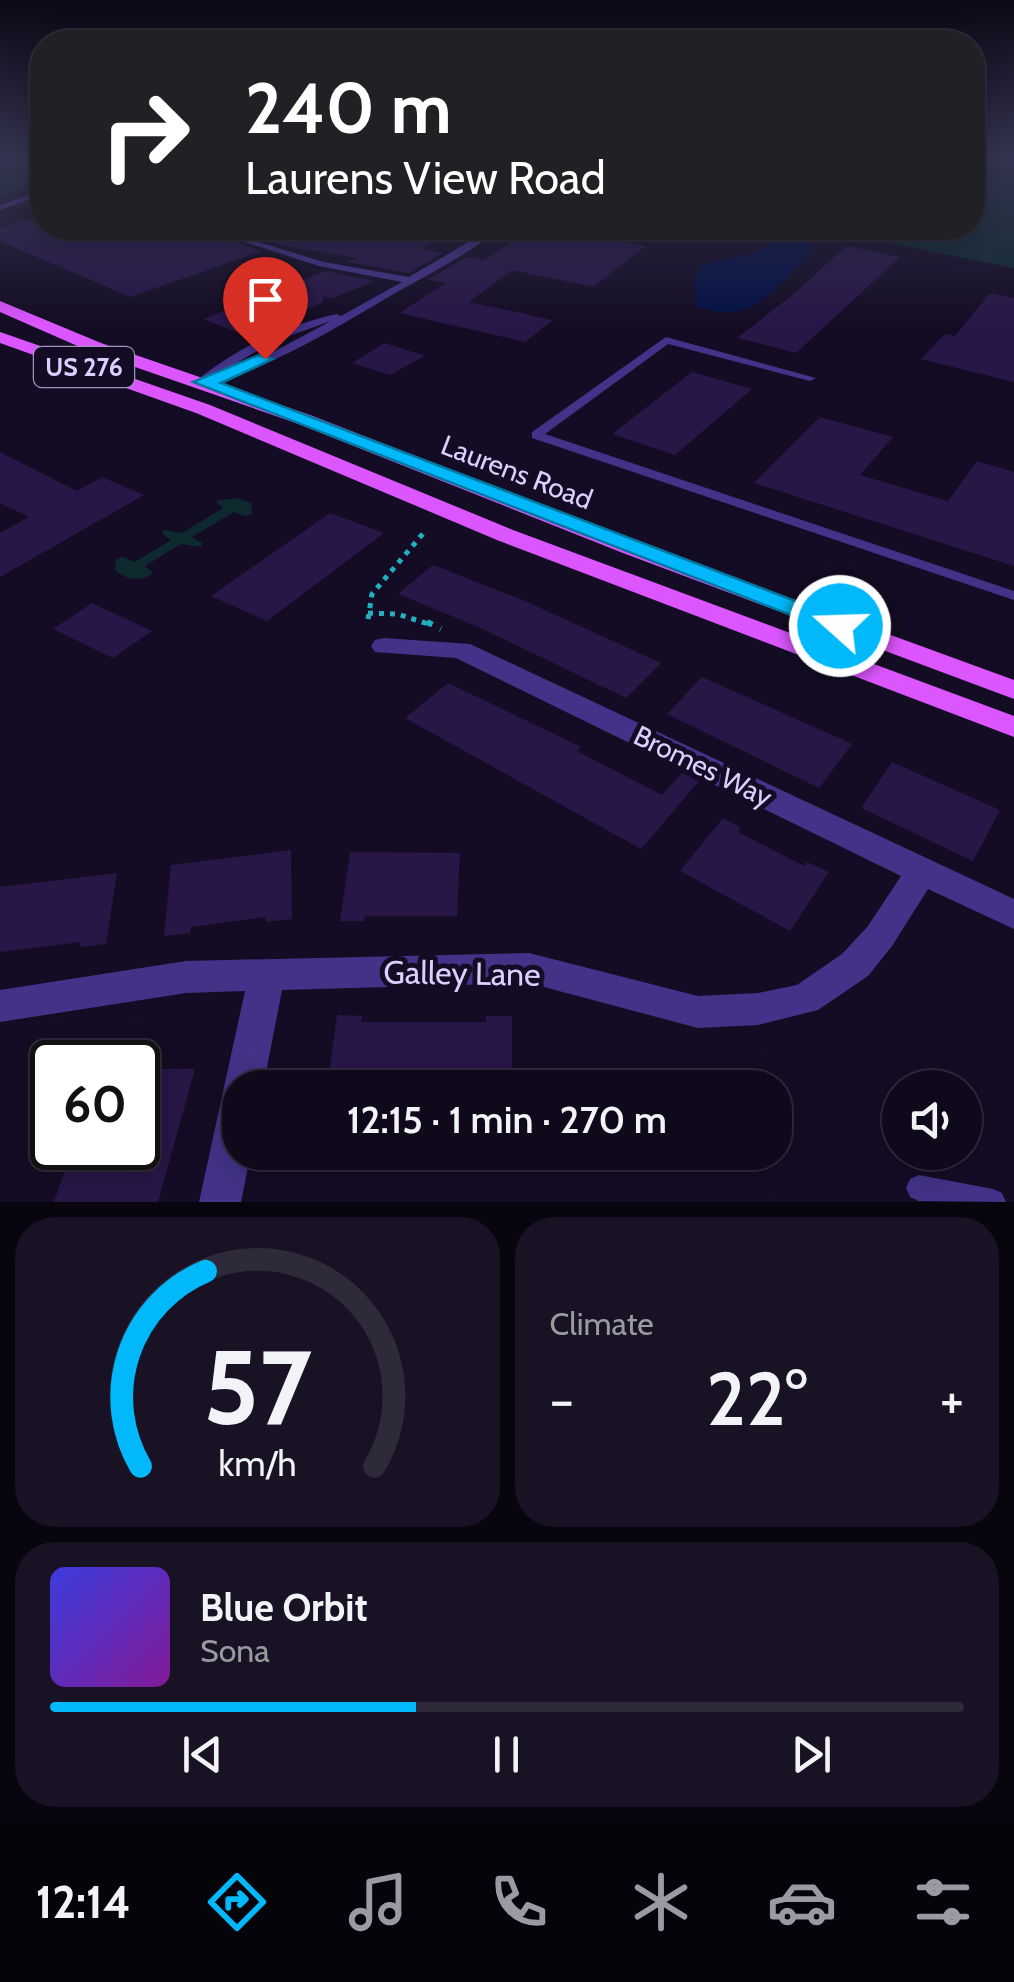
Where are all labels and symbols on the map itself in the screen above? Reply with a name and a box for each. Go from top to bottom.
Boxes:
pin [223,257,308,360]
road number: US 276 [34,347,134,387]
street label: Laurens Road [437,428,597,516]
position arrow [788,574,892,678]
street label: Bromes Way [628,718,778,814]
street label: Galley Lane [383,952,541,994]
speed limit sign: 60 [30,1040,160,1170]

